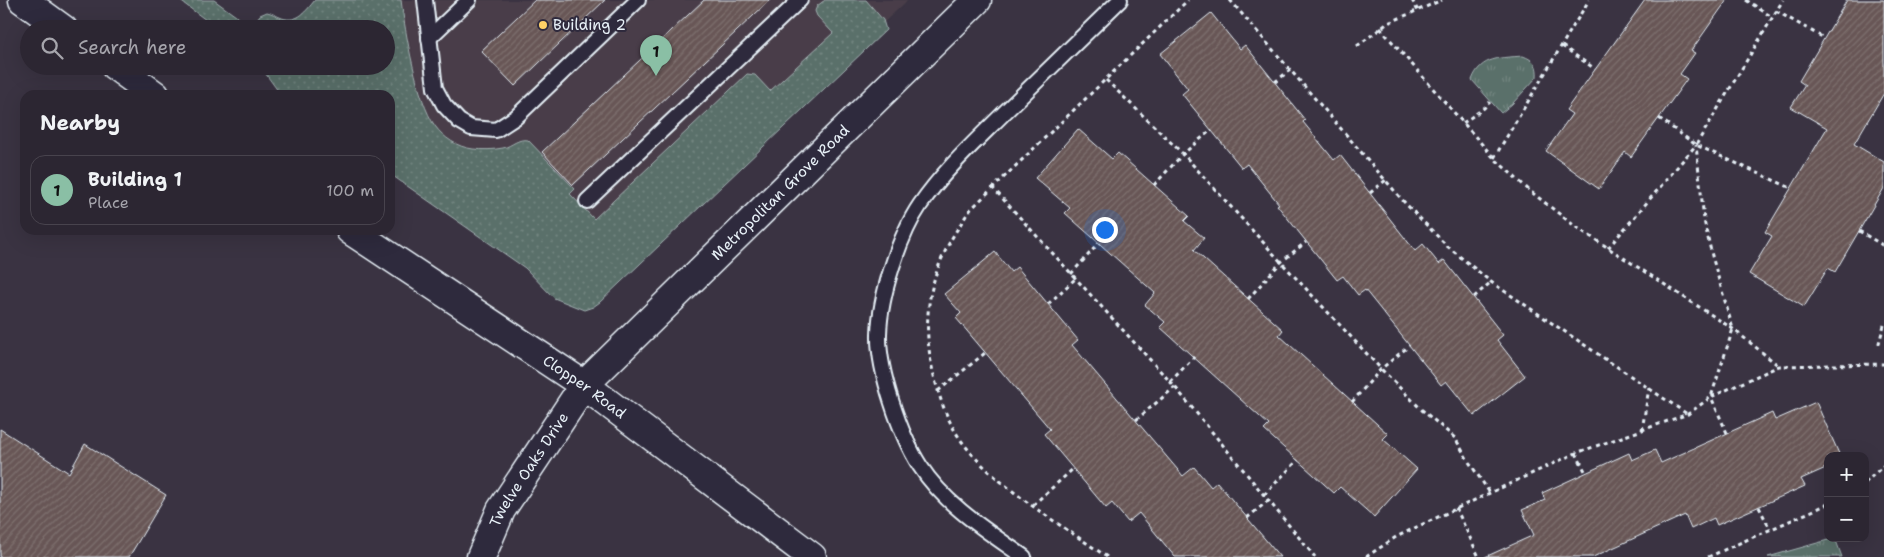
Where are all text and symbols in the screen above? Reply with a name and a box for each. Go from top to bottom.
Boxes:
place label: Building 2 [553,15,626,35]
marker: Building 2 [537,19,549,31]
search box [20,20,395,75]
icon: search [38,34,66,62]
text: Search here [78,35,187,60]
pin: 1 [640,35,672,76]
text: Nearby [40,109,120,137]
street label: Metropolitan Grove Road [707,120,854,265]
text: Building 1 [88,167,182,192]
text: 1 [53,180,61,201]
text: 100 m [326,180,374,201]
text: Place [88,192,129,213]
your location [1092,217,1118,243]
street label: Clopper Road [539,350,630,423]
street label: Twelve Oaks Drive [485,408,573,530]
map controls [1824,452,1869,542]
button: + [1824,452,1869,497]
button: − [1824,497,1869,542]

